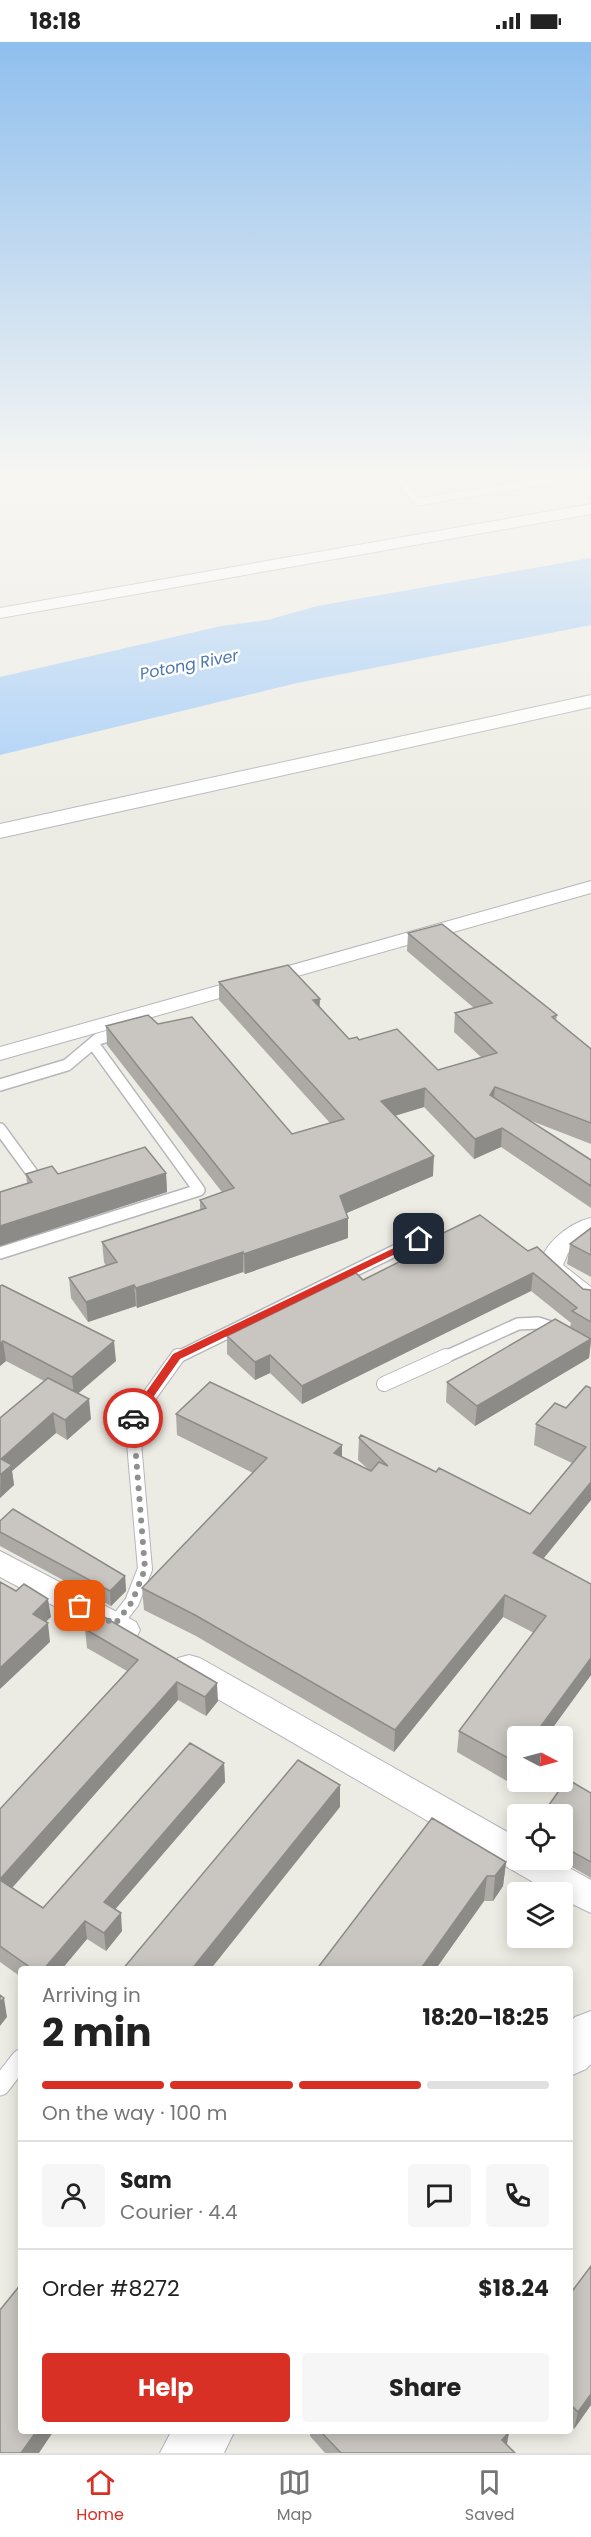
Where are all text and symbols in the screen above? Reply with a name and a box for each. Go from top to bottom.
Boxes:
text: 18:18 [30,6,81,37]
water label: Potong River [138,643,241,685]
pin [393,1213,444,1264]
icon: home [402,1222,435,1255]
courier [103,1388,163,1448]
icon: car [117,1402,150,1435]
pin [54,1580,105,1631]
icon: bag [63,1589,96,1622]
north arrow [507,1726,573,1792]
map controls [507,1726,573,1948]
button: locate [507,1804,573,1870]
button: layers [507,1882,573,1948]
text: Arriving in [42,1981,141,2009]
text: 18:20–18:25 [422,2002,549,2033]
text: 2 min [42,2005,152,2060]
text: On the way · 100 m [42,2099,227,2127]
button: person [42,2164,105,2227]
button: chat [408,2164,471,2227]
button: phone [486,2164,549,2227]
text: Sam [120,2165,172,2196]
text: Courier · 4.4 [120,2198,238,2226]
text: Order #8272 [42,2273,180,2304]
text: $18.24 [478,2273,549,2304]
button: Help [42,2353,290,2422]
button: Share [302,2353,549,2422]
tab: Home [76,2466,124,2527]
tab: Map [277,2466,312,2527]
tab: Saved [465,2466,515,2527]

